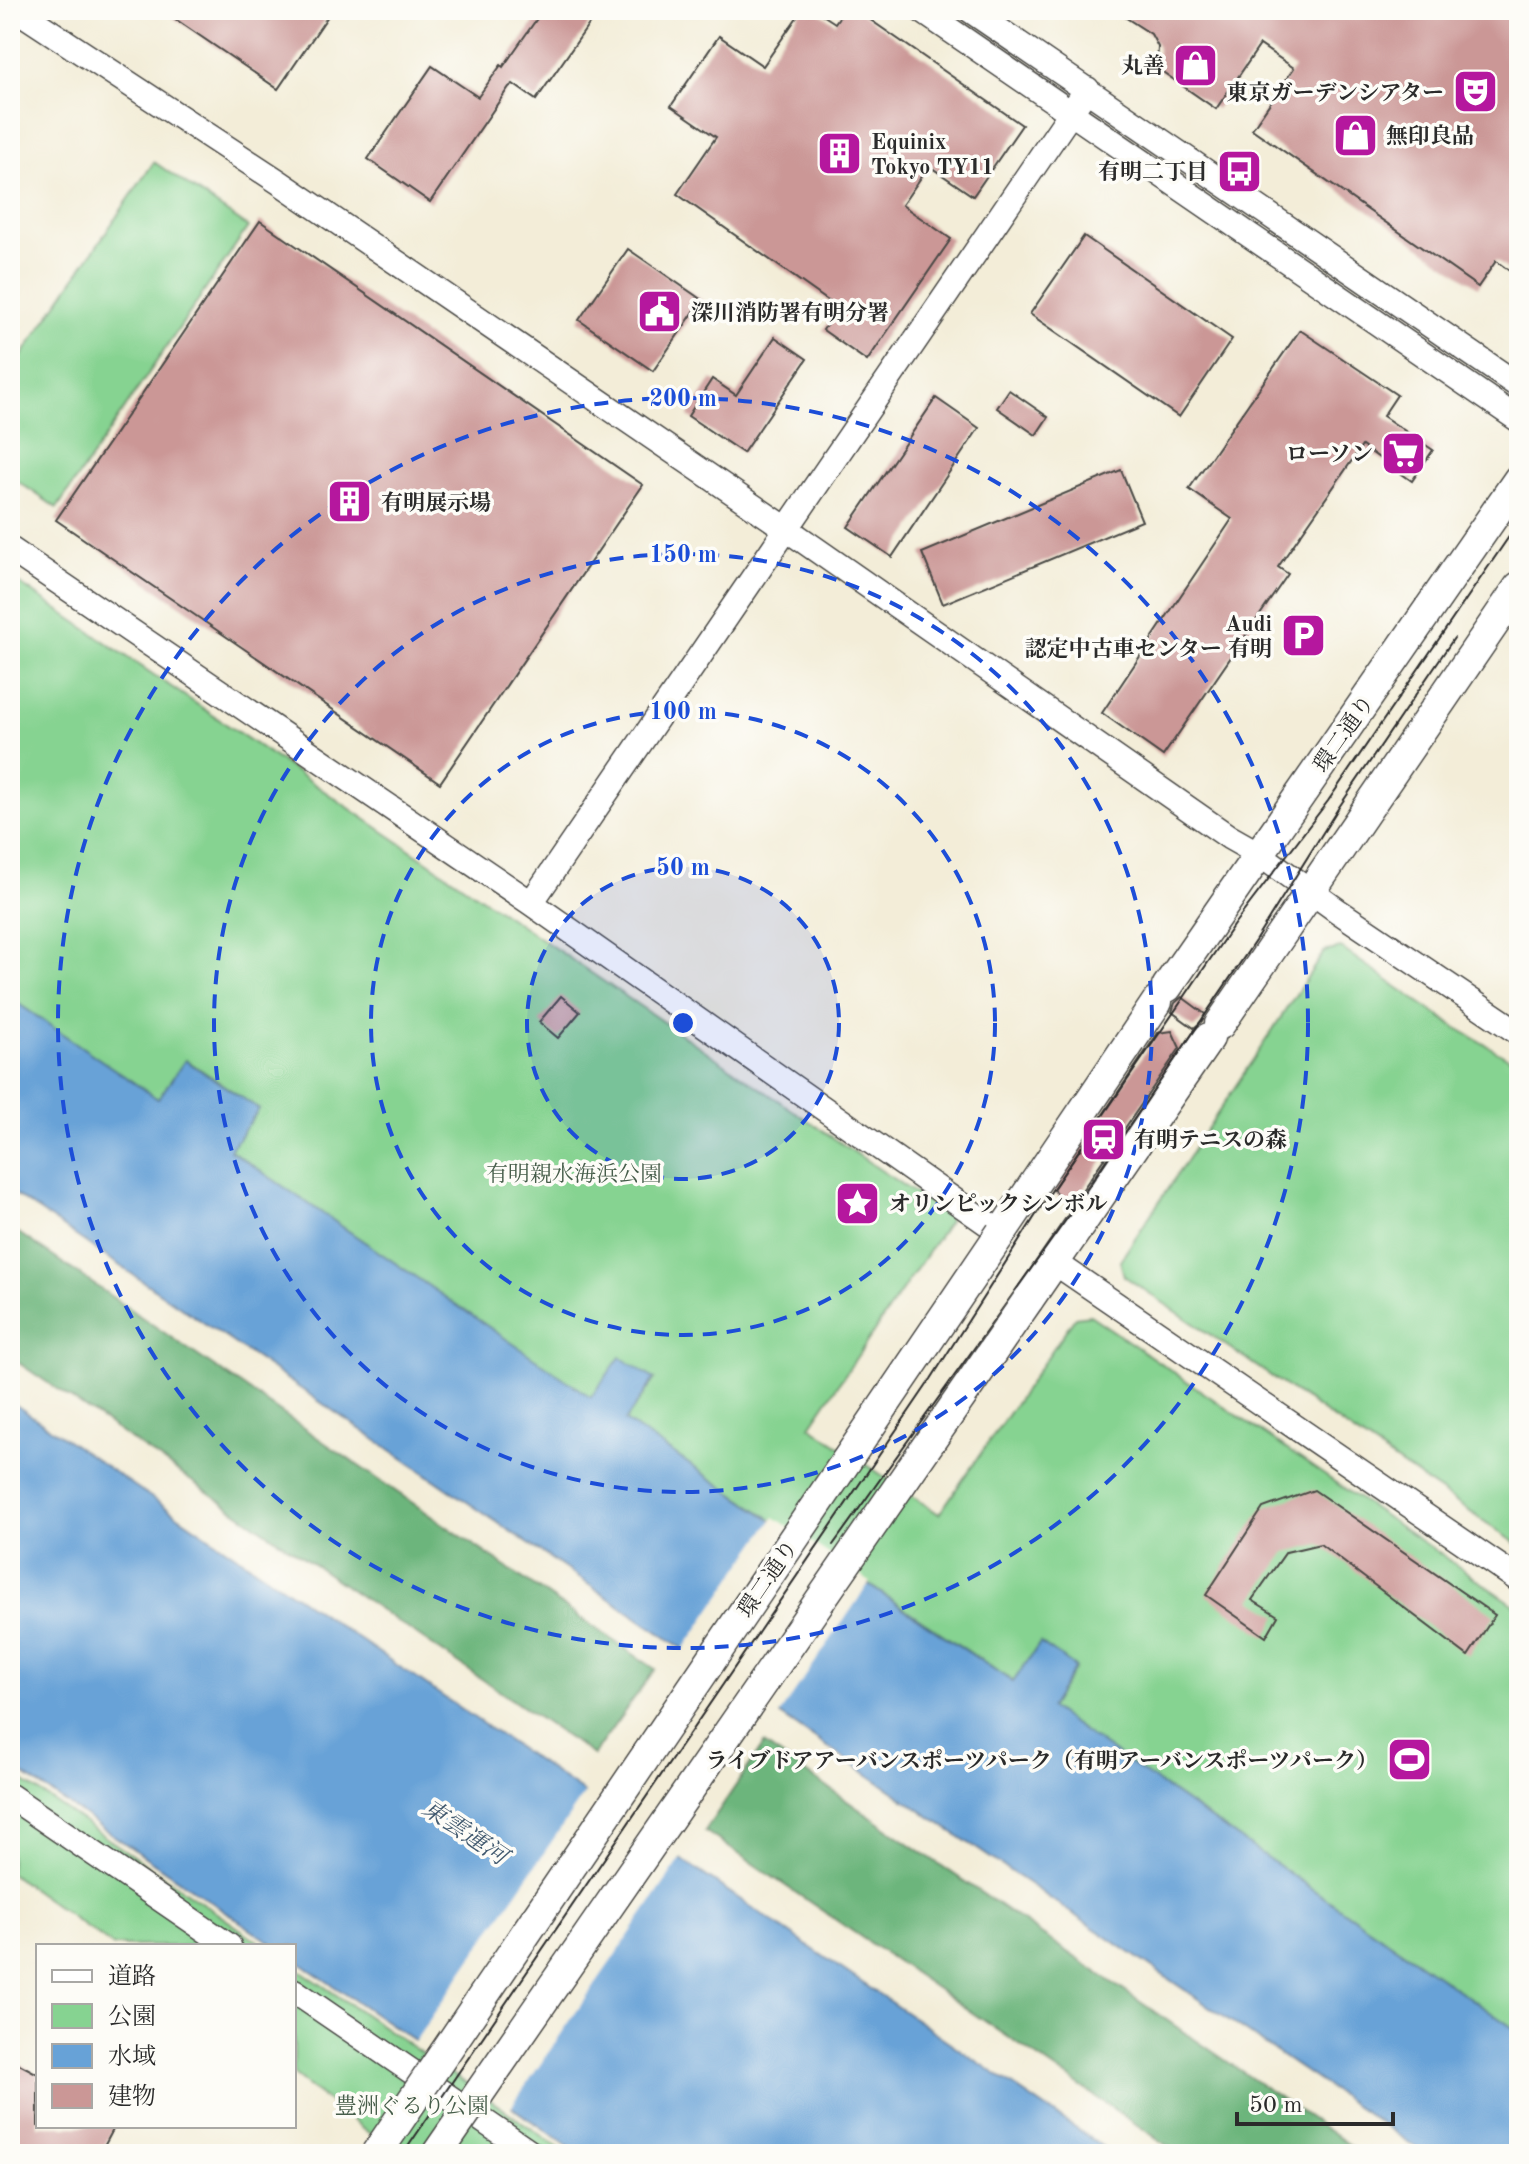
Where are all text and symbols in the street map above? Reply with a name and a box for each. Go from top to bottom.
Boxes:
shop icon: 丸善 [1172,41,1220,89]
place label: 丸善 [1121,54,1165,78]
theatre icon: 東京ガーデンシアター [1451,68,1499,116]
place label: 東京ガーデンシアター [1227,81,1444,105]
shop icon: 無印良品 [1331,111,1379,159]
place label: 無印良品 [1386,124,1474,148]
building icon: Equinix Tokyo TY11 [816,130,864,178]
place label: Equinix Tokyo TY11 [871,132,994,179]
bus stop icon: 有明二丁目 [1215,147,1263,195]
place label: 有明二丁目 [1098,160,1208,184]
public building icon: 深川消防署有明分署 [636,288,684,336]
place label: 深川消防署有明分署 [691,301,889,325]
text: 200 m [649,388,717,412]
supermarket icon: ローソン [1380,429,1428,477]
place label: ローソン [1286,444,1373,466]
building icon: 有明展示場 [326,478,374,526]
place label: 有明展示場 [381,491,491,515]
text: 150 m [649,543,717,568]
parking icon: Audi 認定中古車センター 有明 [1279,612,1327,660]
place label: Audi 認定中古車センター 有明 [1025,614,1272,661]
street label: 環二通り [1309,691,1379,777]
text: 100 m [649,701,717,725]
text: 50 m [656,856,710,881]
centre of rings [669,1009,697,1037]
station icon: 有明テニスの森 [1079,1115,1127,1163]
place label: 有明テニスの森 [1134,1128,1287,1152]
park label: 有明親水海浜公園 [486,1162,662,1186]
place icon: オリンピックシンボル [834,1179,882,1227]
place label: オリンピックシンボル [889,1193,1108,1216]
street label: 環二通り [733,1535,802,1622]
sports icon: ライブドアアーバンスポーツパーク（有明アーバンスポーツパーク） [1385,1736,1433,1784]
place label: ライブドアアーバンスポーツパーク（有明アーバンスポーツパーク） [705,1749,1378,1773]
water label: 東雲運河 [417,1794,515,1873]
legend [36,1944,296,2128]
text: 道路 [108,1963,156,1990]
text: 公園 [108,2004,156,2030]
text: 水域 [108,2043,156,2070]
scale bar [1237,2076,1393,2126]
text: 建物 [108,2083,156,2110]
park label: 豊洲ぐるり公園 [335,2094,489,2118]
text: 50 m [1249,2094,1303,2118]

